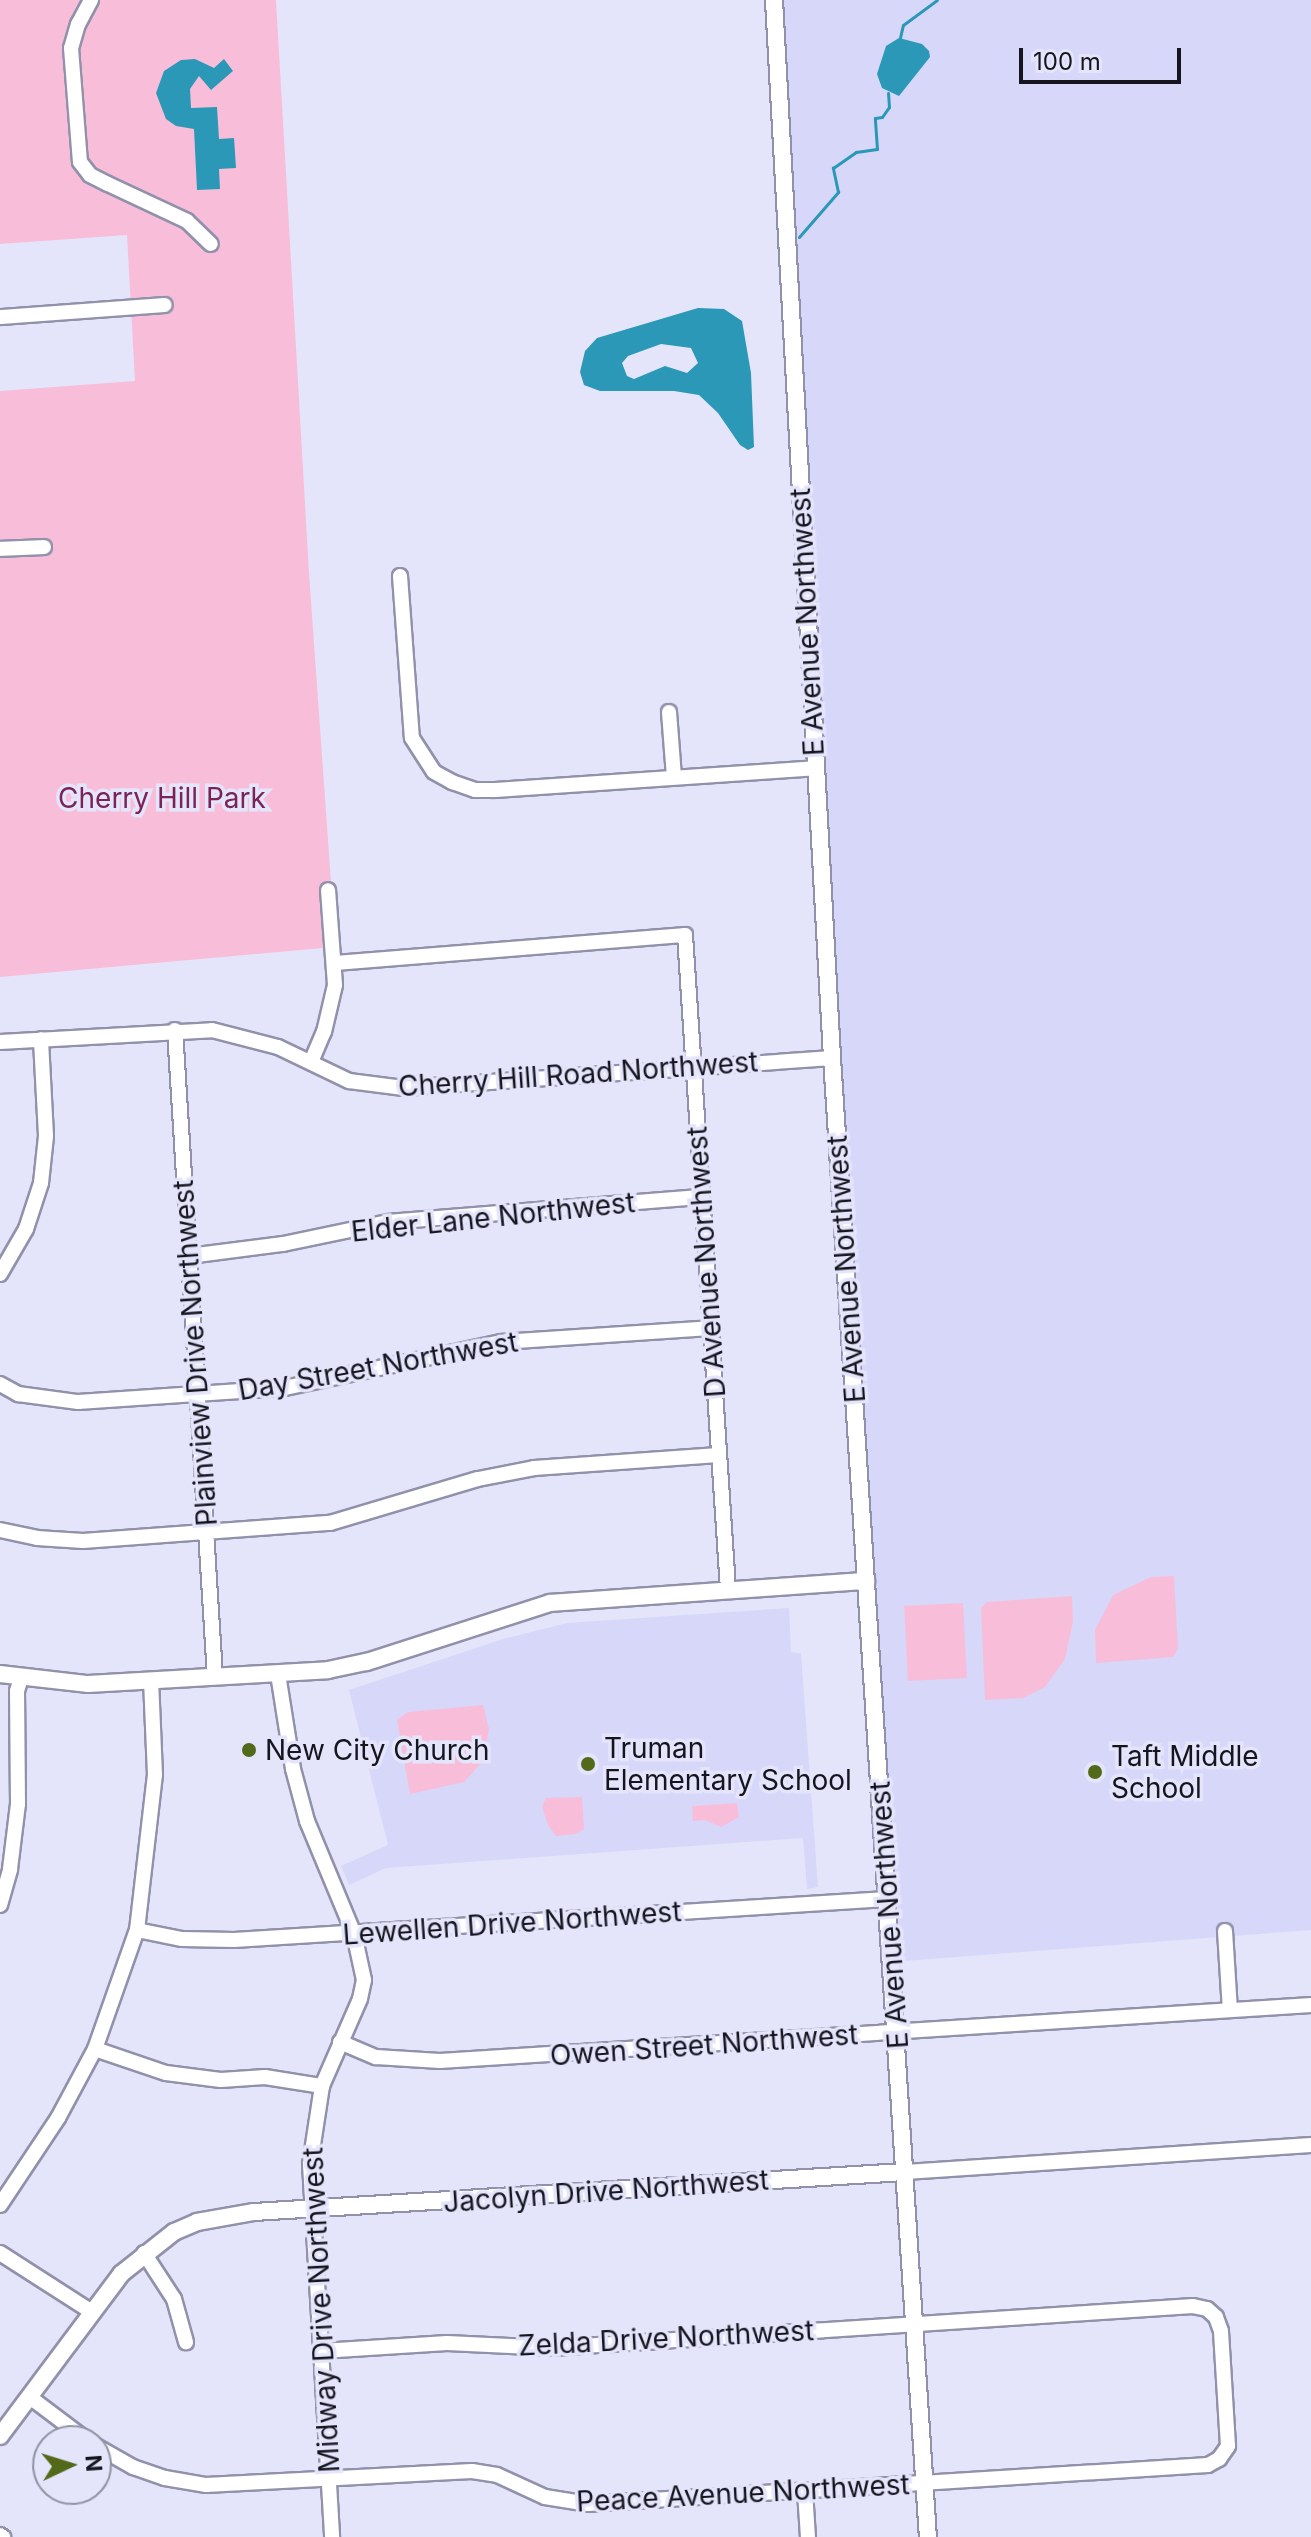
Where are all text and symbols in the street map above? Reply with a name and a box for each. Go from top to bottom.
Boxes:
scale bar [1023,32,1185,82]
text: 100 m [1033,47,1101,76]
street label: E Avenue Northwest [783,487,831,757]
park label: Cherry Hill Park [58,781,266,815]
street label: Cherry Hill Road Northwest [397,1045,759,1103]
street label: D Avenue Northwest [680,1125,732,1399]
street label: E Avenue Northwest [820,1134,872,1404]
street label: Plainview Drive Northwest [166,1179,224,1527]
street label: Elder Lane Northwest [350,1185,636,1249]
street label: Day Street Northwest [236,1325,520,1407]
place label: Truman Elementary School [604,1731,852,1797]
place label: New City Church [265,1733,489,1767]
place label: Taft Middle School [1111,1739,1259,1805]
marker: New City Church [240,1741,258,1759]
marker: Truman Elementary School [579,1755,597,1773]
marker: Taft Middle School [1086,1763,1104,1781]
street label: E Avenue Northwest [863,1780,915,2050]
street label: Lewellen Drive Northwest [342,1894,682,1952]
street label: Owen Street Northwest [549,2017,859,2073]
street label: Midway Drive Northwest [296,2147,346,2473]
street label: Jacolyn Drive Northwest [442,2163,770,2219]
street label: Zelda Drive Northwest [517,2313,815,2363]
north arrow [32,2425,112,2505]
text: N [80,2454,108,2473]
street label: Peace Avenue Northwest [575,2467,911,2519]

